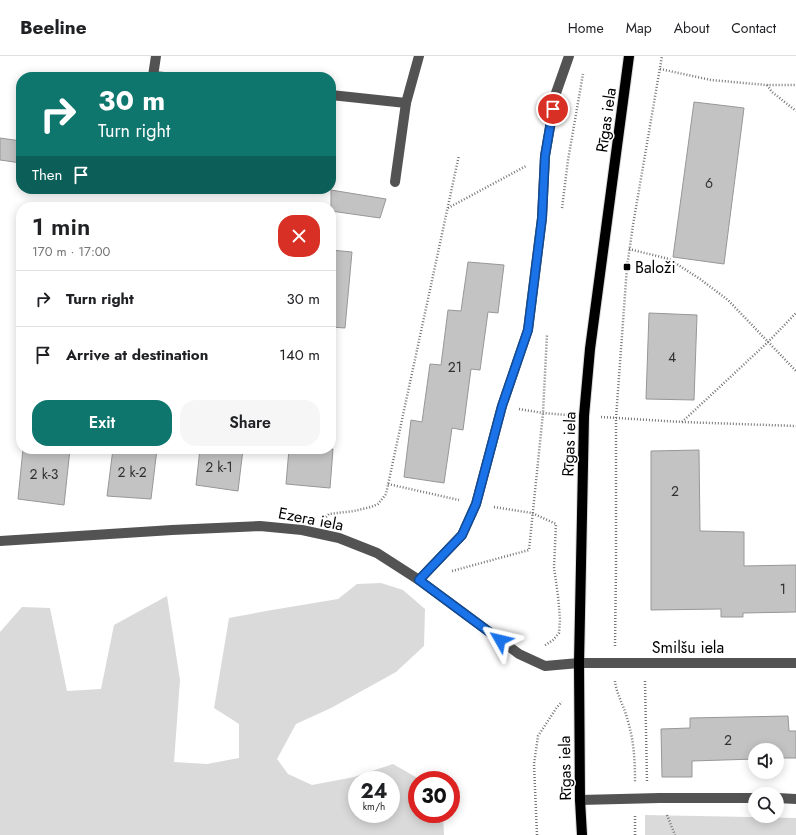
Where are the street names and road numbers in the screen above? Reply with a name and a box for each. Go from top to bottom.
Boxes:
street label: Rīgas iela [590,86,622,154]
street label: Rīgas iela [556,411,582,477]
street label: Ezera iela [276,501,346,537]
street label: Smilšu iela [652,636,724,659]
street label: Rīgas iela [553,735,577,801]

